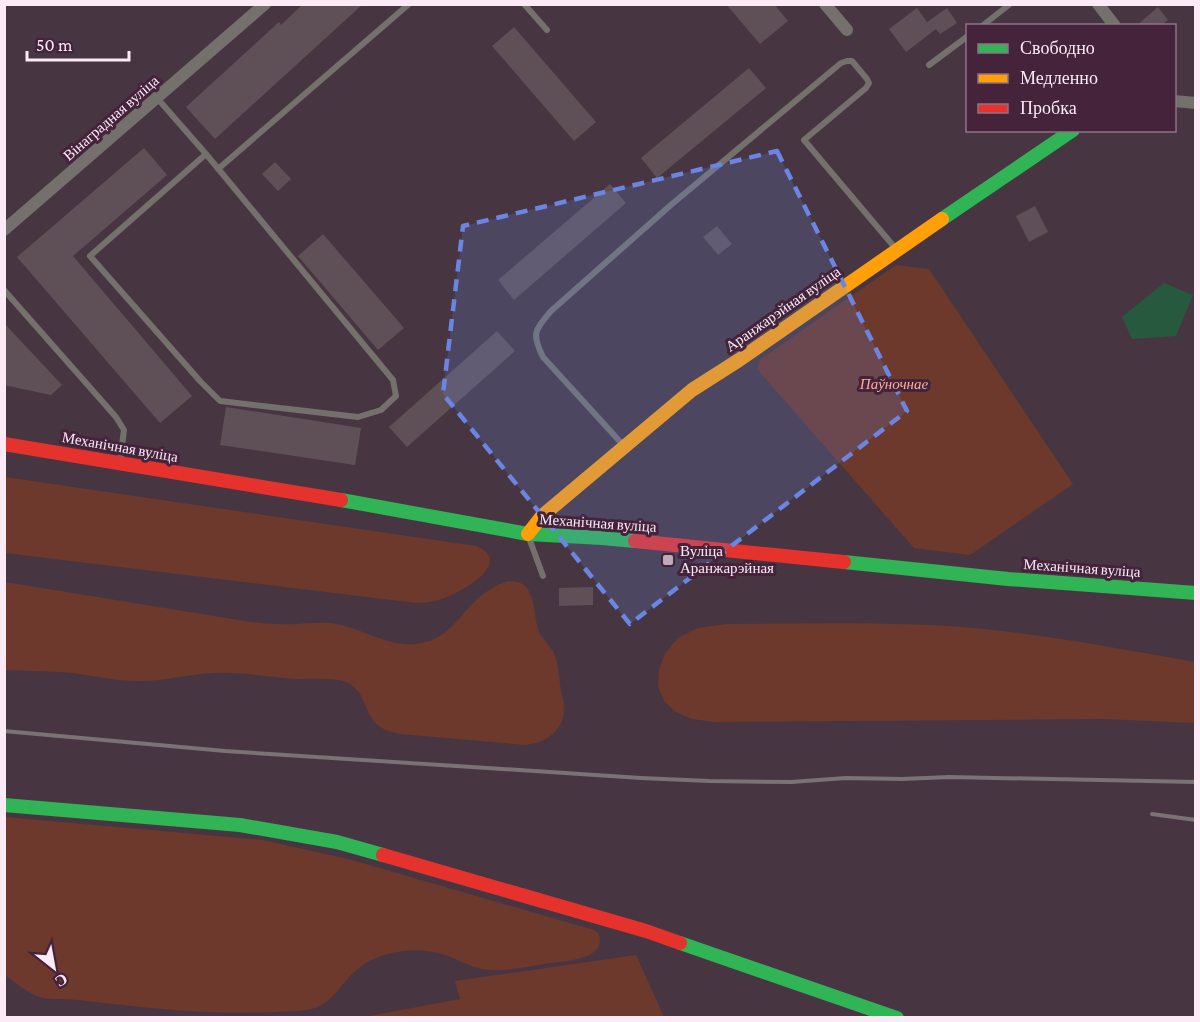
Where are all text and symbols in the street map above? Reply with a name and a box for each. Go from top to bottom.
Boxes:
scale bar [27,24,129,62]
legend [966,24,1176,132]
text: 50 m [36,35,73,55]
text: Свободно [1020,38,1095,58]
text: Медленно [1020,68,1098,88]
street label: Вінаградная вуліца [60,72,162,164]
text: Пробка [1020,98,1077,118]
street label: Аранжарэйная вуліца [722,263,844,355]
park label: Паўночнае [859,376,928,392]
street label: Механічная вуліца [61,429,180,465]
street label: Механічная вуліца [539,511,657,535]
place label: Вуліца Аранжарэйная [680,543,774,576]
marker: Вуліца Аранжарэйная [661,553,675,567]
street label: Механічная вуліца [1023,556,1141,580]
north arrow [24,938,84,998]
text: С [52,970,71,991]

